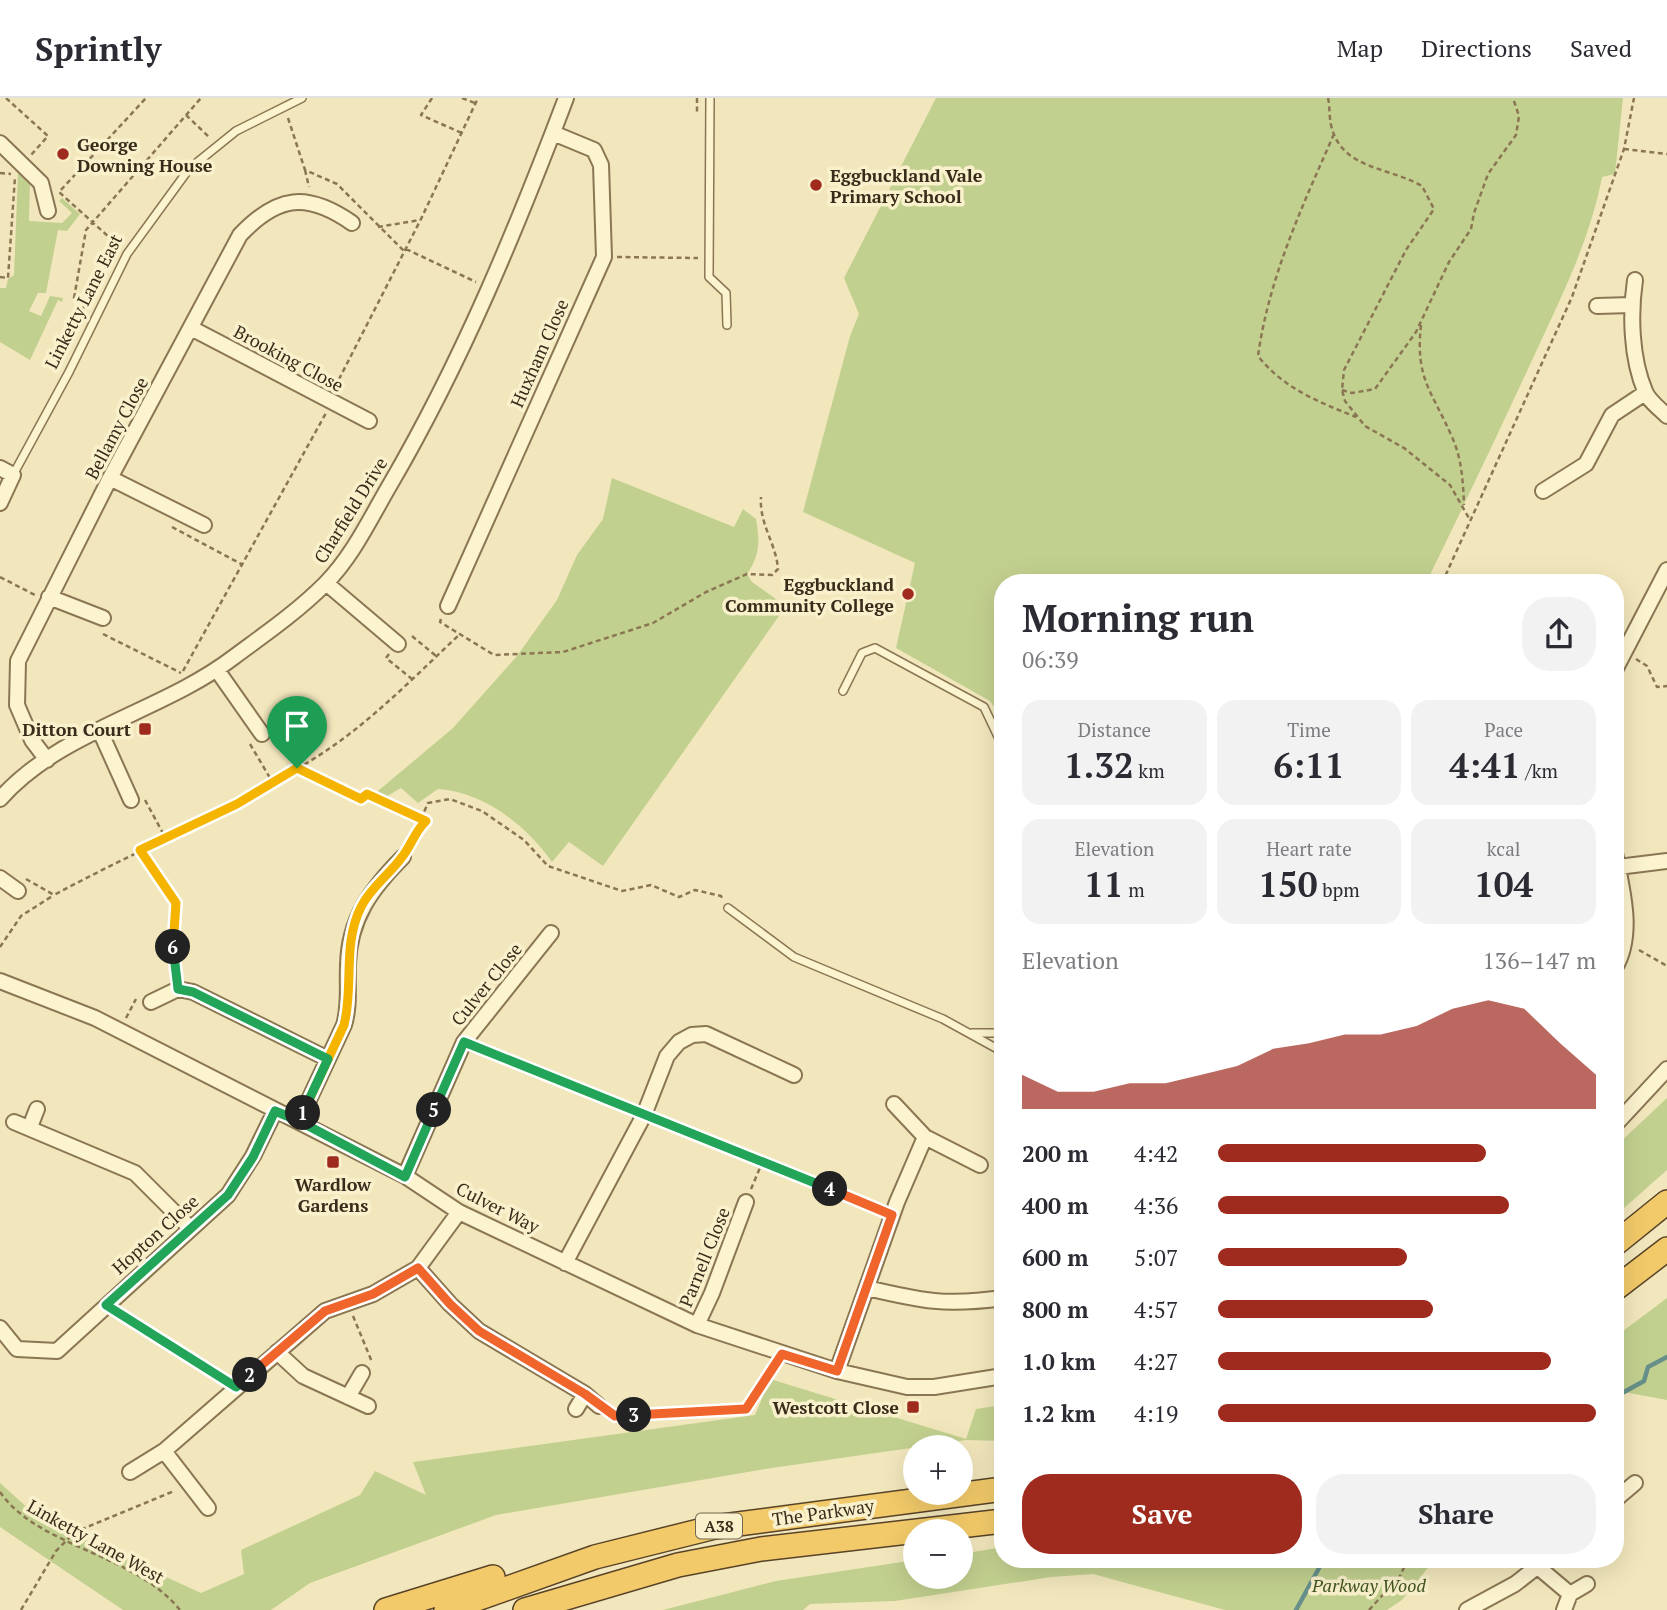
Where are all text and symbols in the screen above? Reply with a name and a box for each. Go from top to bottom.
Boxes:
text: Sprintly [35,27,162,70]
text: Map [1337,32,1383,64]
text: Directions [1421,32,1532,64]
text: Saved [1570,32,1632,64]
place label: George Downing House [77,132,213,177]
marker: George Downing House [55,146,71,162]
place label: Eggbuckland Vale Primary School [830,163,983,208]
marker: Eggbuckland Vale Primary School [808,177,824,193]
street label: Linketty Lane East [39,229,127,372]
street label: Huxham Close [504,295,574,411]
street label: Brooking Close [230,319,348,397]
street label: Bellamy Close [79,373,153,483]
street label: Charfield Drive [308,452,392,568]
place label: Eggbuckland Community College [725,572,894,617]
marker: Eggbuckland Community College [900,586,916,602]
text: Morning run [1022,593,1254,643]
button: share [1522,597,1596,671]
text: 06:39 [1022,644,1079,675]
pin [267,696,327,768]
icon: arrive [278,707,316,745]
place label: Ditton Court [22,717,131,741]
text: Distance [1078,717,1151,742]
text: Time [1287,717,1331,742]
text: Pace [1484,717,1523,742]
marker: Ditton Court [137,721,153,737]
text: 1.32 [1064,742,1134,788]
text: 6:11 [1273,742,1345,788]
text: 4:41 [1449,742,1521,788]
text: km [1134,758,1165,783]
text: /km [1521,758,1558,783]
text: Elevation [1074,836,1154,861]
text: Heart rate [1266,836,1352,861]
text: kcal [1487,836,1521,861]
text: 11 [1084,861,1124,907]
text: 150 [1258,861,1318,907]
text: 104 [1474,861,1533,907]
text: m [1124,877,1145,902]
text: bpm [1318,877,1360,902]
pin: 6 [156,930,190,964]
text: 6 [167,934,178,959]
street label: Culver Close [445,937,527,1031]
text: Elevation [1022,945,1119,976]
text: 136–147 m [1483,945,1596,976]
pin: 5 [416,1093,452,1128]
pin: 1 [286,1096,320,1130]
text: 5 [428,1097,439,1122]
text: 1 [297,1100,308,1125]
text: 200 m [1022,1138,1088,1169]
text: 4:42 [1134,1138,1178,1169]
marker: Wardlow Gardens [325,1154,341,1170]
place label: Wardlow Gardens [295,1172,372,1217]
pin: 4 [812,1172,848,1206]
street label: Culver Way [452,1176,544,1239]
text: 4 [824,1176,835,1201]
street label: Hopton Close [107,1189,203,1279]
text: 400 m [1022,1190,1088,1221]
text: 4:36 [1134,1190,1178,1221]
street label: Parnell Close [673,1204,735,1310]
text: 600 m [1022,1242,1088,1273]
text: 5:07 [1134,1242,1178,1273]
text: 800 m [1022,1294,1088,1325]
text: 4:57 [1134,1294,1178,1325]
text: 1.0 km [1022,1346,1096,1377]
text: 4:27 [1134,1346,1178,1377]
pin: 2 [232,1358,268,1392]
text: 2 [244,1362,255,1387]
place label: Westcott Close [773,1395,899,1419]
pin: 3 [616,1398,652,1432]
text: 1.2 km [1022,1398,1096,1429]
text: 4:19 [1134,1398,1178,1429]
marker: Westcott Close [905,1399,921,1415]
text: 3 [628,1402,639,1427]
map controls [903,1435,973,1589]
button: + [903,1435,973,1505]
button: Save [1022,1474,1302,1554]
button: Share [1316,1474,1596,1554]
street label: Linketty Lane West [23,1493,169,1589]
street label: The Parkway [771,1493,876,1531]
road number: A38 [696,1514,742,1538]
button: − [903,1519,973,1589]
park label: Parkway Wood [1311,1573,1426,1597]

